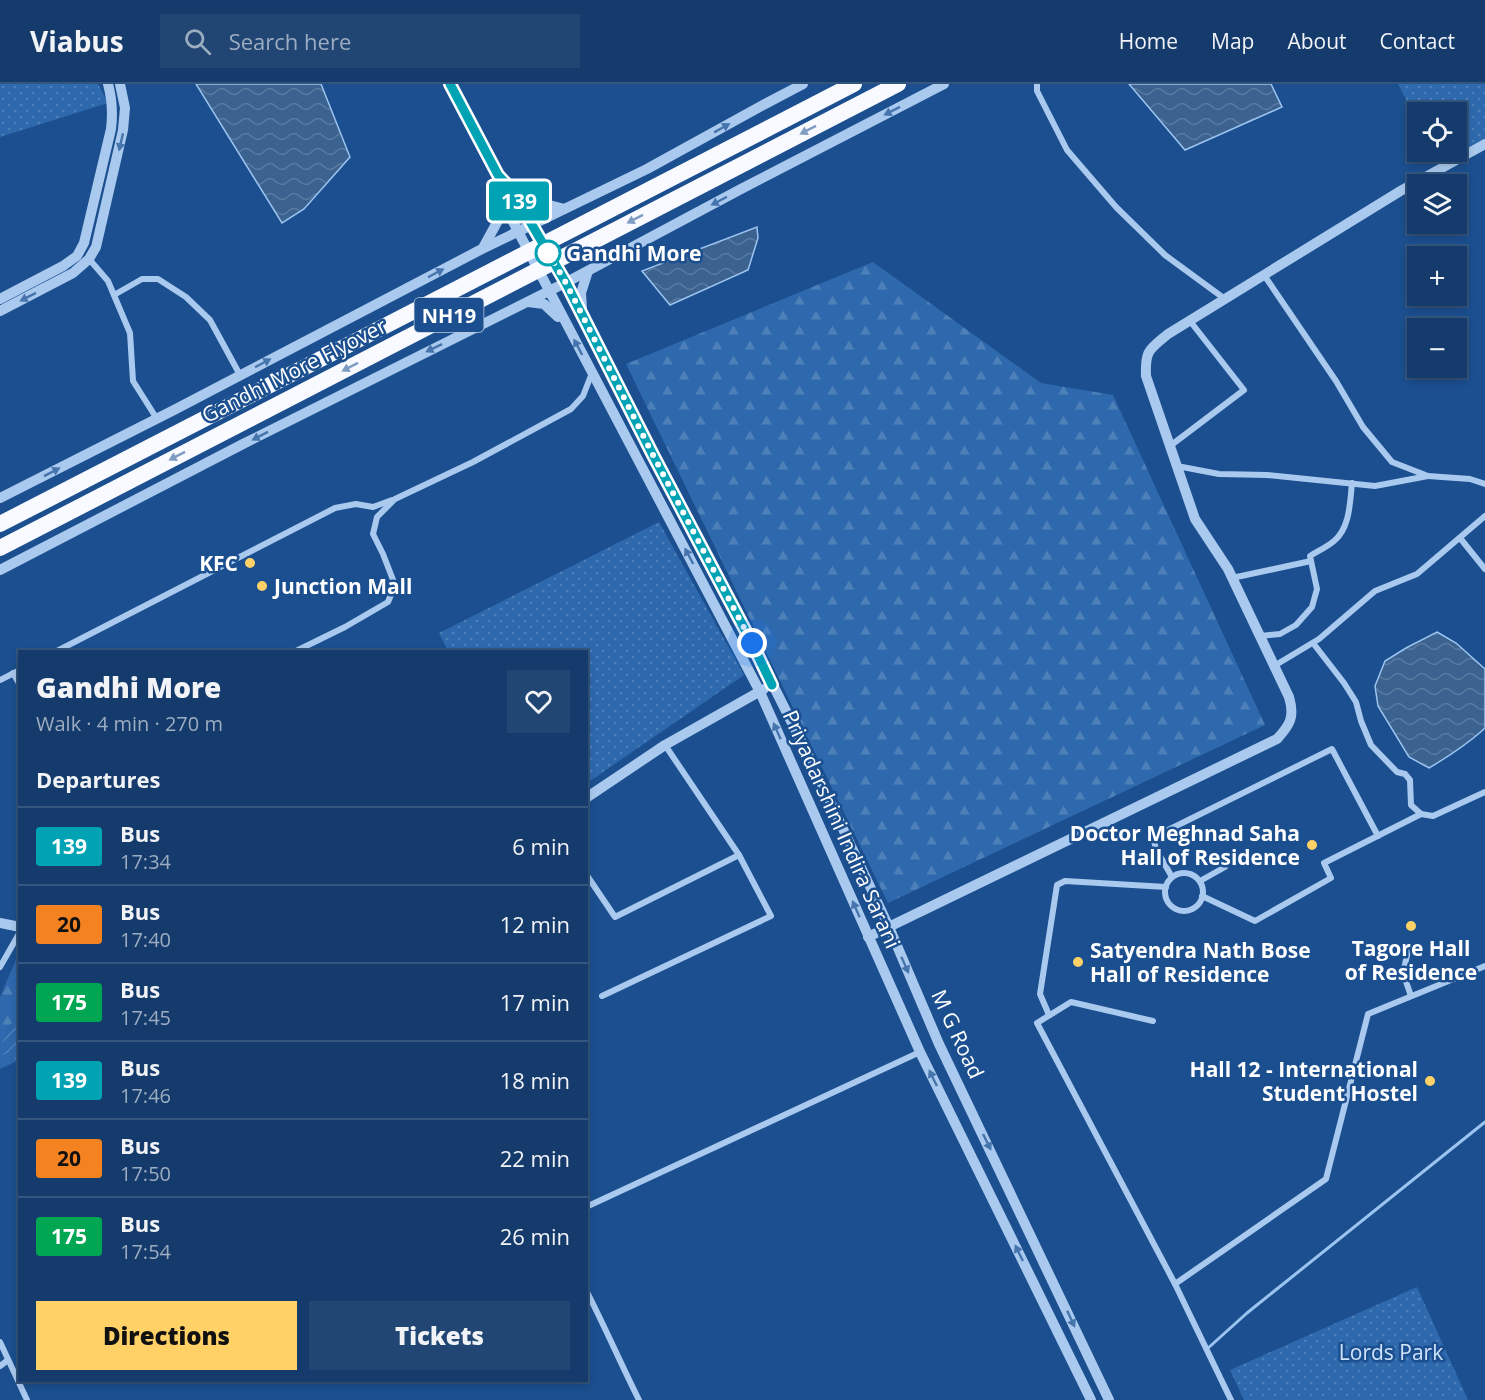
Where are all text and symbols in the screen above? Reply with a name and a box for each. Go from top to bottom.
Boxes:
search box [160,14,580,68]
text: Viabus [30,22,124,60]
icon: search [181,25,214,58]
text: Search here [229,26,351,56]
text: Home [1119,27,1178,55]
text: Map [1211,27,1254,55]
text: About [1287,27,1347,55]
text: Contact [1380,27,1455,55]
map controls [1407,102,1467,378]
button: locate [1407,102,1467,162]
one-way arrow [883,106,900,116]
one-way arrow [714,122,730,133]
one-way arrow [800,125,817,135]
one-way arrow [115,132,125,151]
button: layers [1407,174,1467,234]
line badge: 139 [484,182,554,220]
text: 139 [501,187,537,215]
one-way arrow [710,196,727,206]
one-way arrow [626,214,643,224]
place label: Gandhi More [566,239,701,267]
marker: Gandhi More [535,240,561,266]
button: + [1407,246,1467,306]
one-way arrow [427,268,444,278]
one-way arrow [19,292,36,302]
road number: NH19 [414,298,484,332]
street label: Gandhi More Flyover [197,311,392,429]
button: − [1407,318,1467,378]
one-way arrow [573,338,583,355]
one-way arrow [425,344,442,353]
one-way arrow [254,359,272,369]
one-way arrow [341,362,358,372]
one-way arrow [251,431,268,441]
one-way arrow [168,451,186,461]
one-way arrow [44,467,61,477]
one-way arrow [684,548,694,565]
place label: KFC [199,549,238,577]
marker: KFC [243,556,257,570]
place label: Junction Mall [272,572,412,600]
marker: Junction Mall [255,579,269,593]
your location [737,628,767,658]
text: Gandhi More [36,668,221,706]
button: heart [507,670,570,733]
street label: Priyadarshini Indira Sarani [777,706,907,952]
text: Walk · 4 min · 270 m [36,710,223,737]
one-way arrow [772,721,782,739]
text: Departures [36,764,160,794]
text: Bus [120,818,160,848]
place label: Doctor Meghnad Saha Hall of Residence [1070,819,1300,871]
text: 6 min [512,831,570,861]
text: 139 [51,832,87,860]
marker: Doctor Meghnad Saha Hall of Residence [1305,838,1319,852]
text: 17:34 [120,848,171,875]
text: Bus [120,896,160,926]
one-way arrow [851,900,860,918]
text: 12 min [500,909,570,939]
text: 20 [57,910,81,938]
marker: Tagore Hall of Residence [1404,919,1418,933]
text: 17:40 [120,926,171,953]
place label: Tagore Hall of Residence [1345,934,1477,986]
place label: Satyendra Nath Bose Hall of Residence [1090,936,1311,988]
marker: Satyendra Nath Bose Hall of Residence [1071,955,1085,969]
one-way arrow [900,957,910,975]
text: Bus [120,974,160,1004]
street label: M G Road [925,985,991,1083]
text: 17 min [500,987,570,1017]
text: 175 [51,988,87,1016]
text: 17:45 [120,1004,171,1031]
text: Bus [120,1052,160,1082]
place label: Hall 12 - International Student Hostel [1190,1055,1418,1107]
text: 18 min [500,1065,570,1095]
text: 139 [51,1066,87,1094]
one-way arrow [929,1069,939,1087]
marker: Hall 12 - International Student Hostel [1423,1074,1437,1088]
text: 17:46 [120,1082,171,1109]
text: Bus [120,1130,160,1160]
one-way arrow [982,1134,991,1151]
text: 22 min [500,1143,570,1173]
text: 20 [57,1144,81,1172]
text: 17:50 [120,1160,171,1187]
text: Bus [120,1208,160,1238]
text: 26 min [500,1221,570,1251]
text: 175 [51,1222,87,1250]
text: 17:54 [120,1238,171,1265]
one-way arrow [1015,1245,1024,1262]
button: Directions [36,1301,297,1370]
button: Tickets [309,1301,570,1370]
one-way arrow [1066,1310,1075,1327]
park label: Lords Park [1339,1338,1443,1366]

